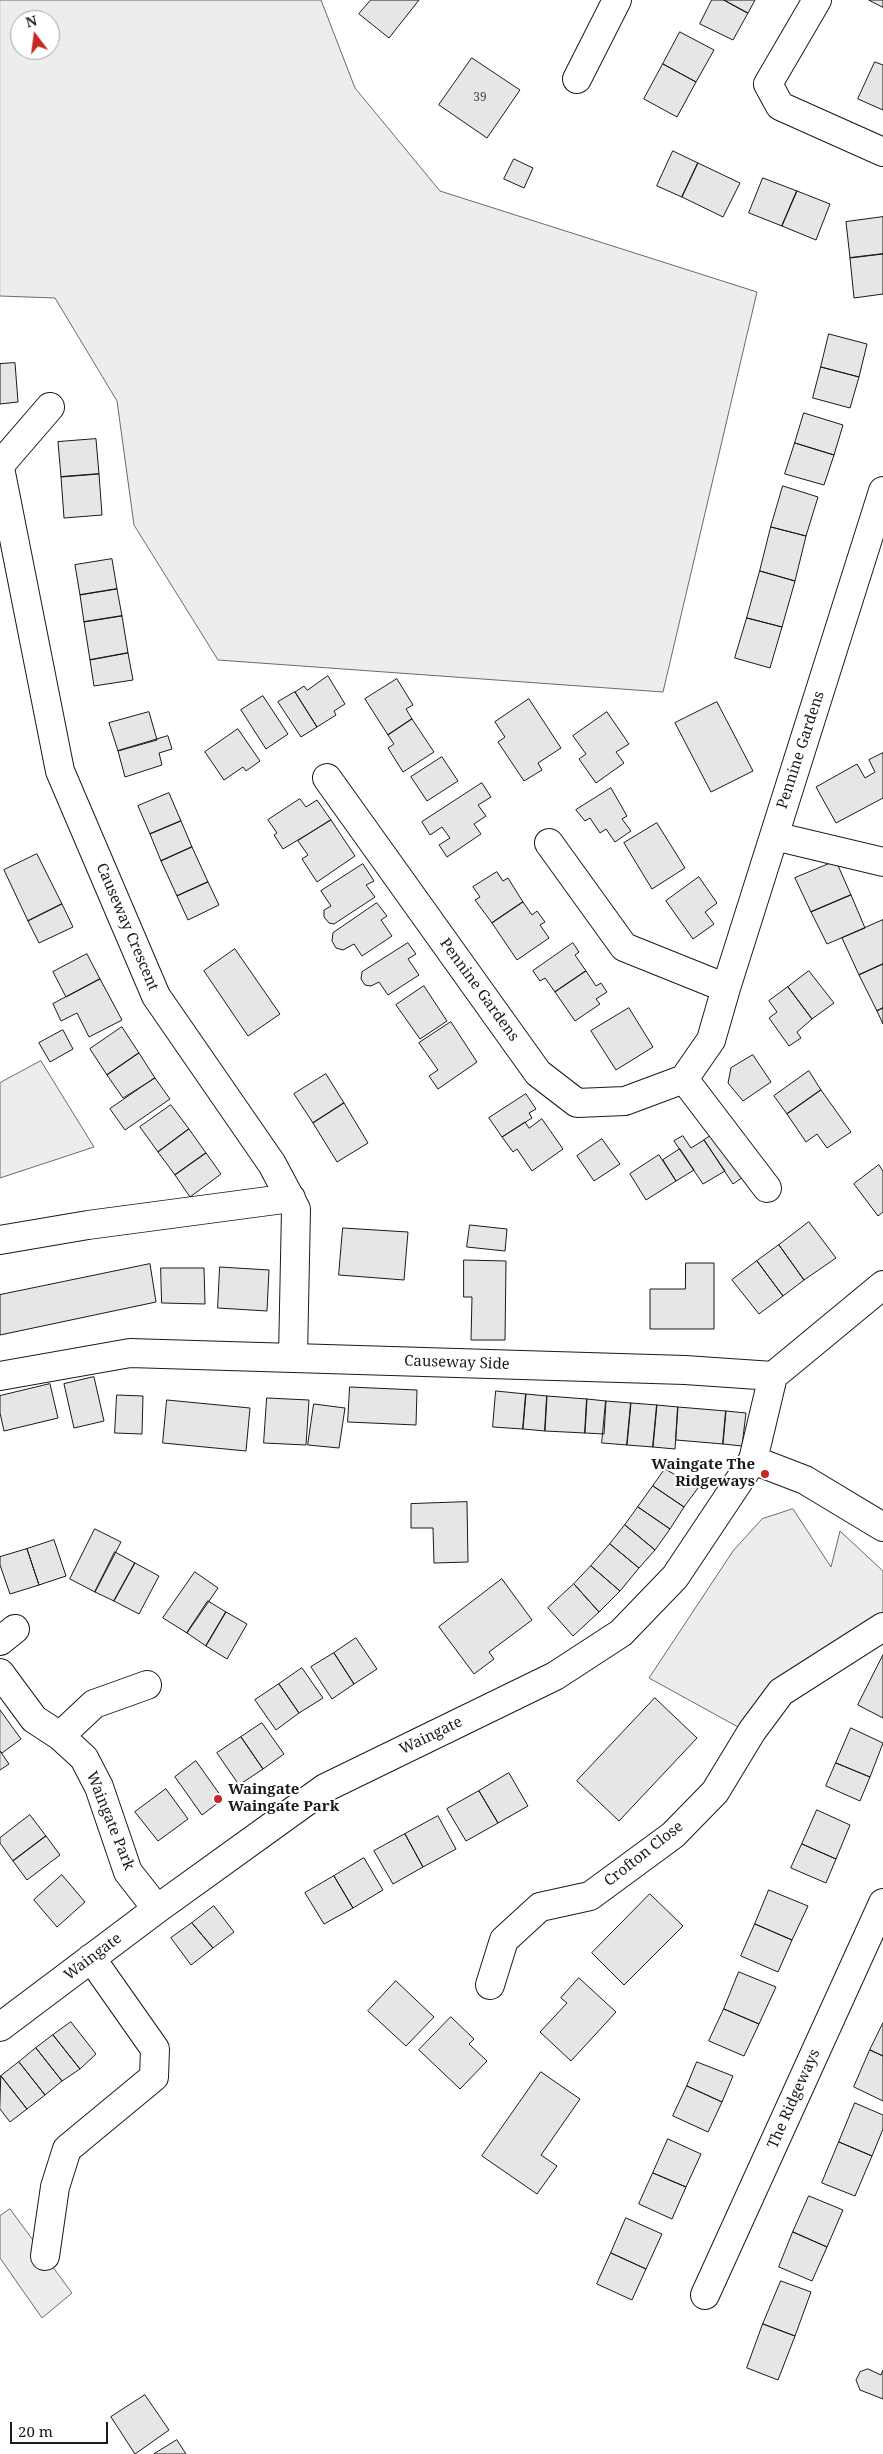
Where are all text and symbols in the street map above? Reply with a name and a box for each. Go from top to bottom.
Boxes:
north arrow [10,10,60,60]
text: N [23,10,39,32]
house number: 39 [473,91,487,105]
street label: Pennine Gardens [773,689,829,811]
street label: Causeway Crescent [92,861,162,993]
street label: Pennine Gardens [436,935,522,1045]
street label: Causeway Side [404,1352,510,1374]
place label: Waingate The Ridgeways [651,1456,755,1491]
marker: Waingate The Ridgeways [759,1468,771,1480]
street label: Waingate [397,1713,465,1759]
street label: Waingate Park [82,1769,138,1873]
place label: Waingate Waingate Park [228,1781,339,1816]
marker: Waingate Waingate Park [212,1793,224,1805]
street label: Crofton Close [601,1818,687,1890]
street label: Waingate [61,1930,125,1984]
street label: The Ridgeways [764,2047,824,2151]
scale bar [12,2412,110,2444]
text: 20 m [18,2421,53,2441]

